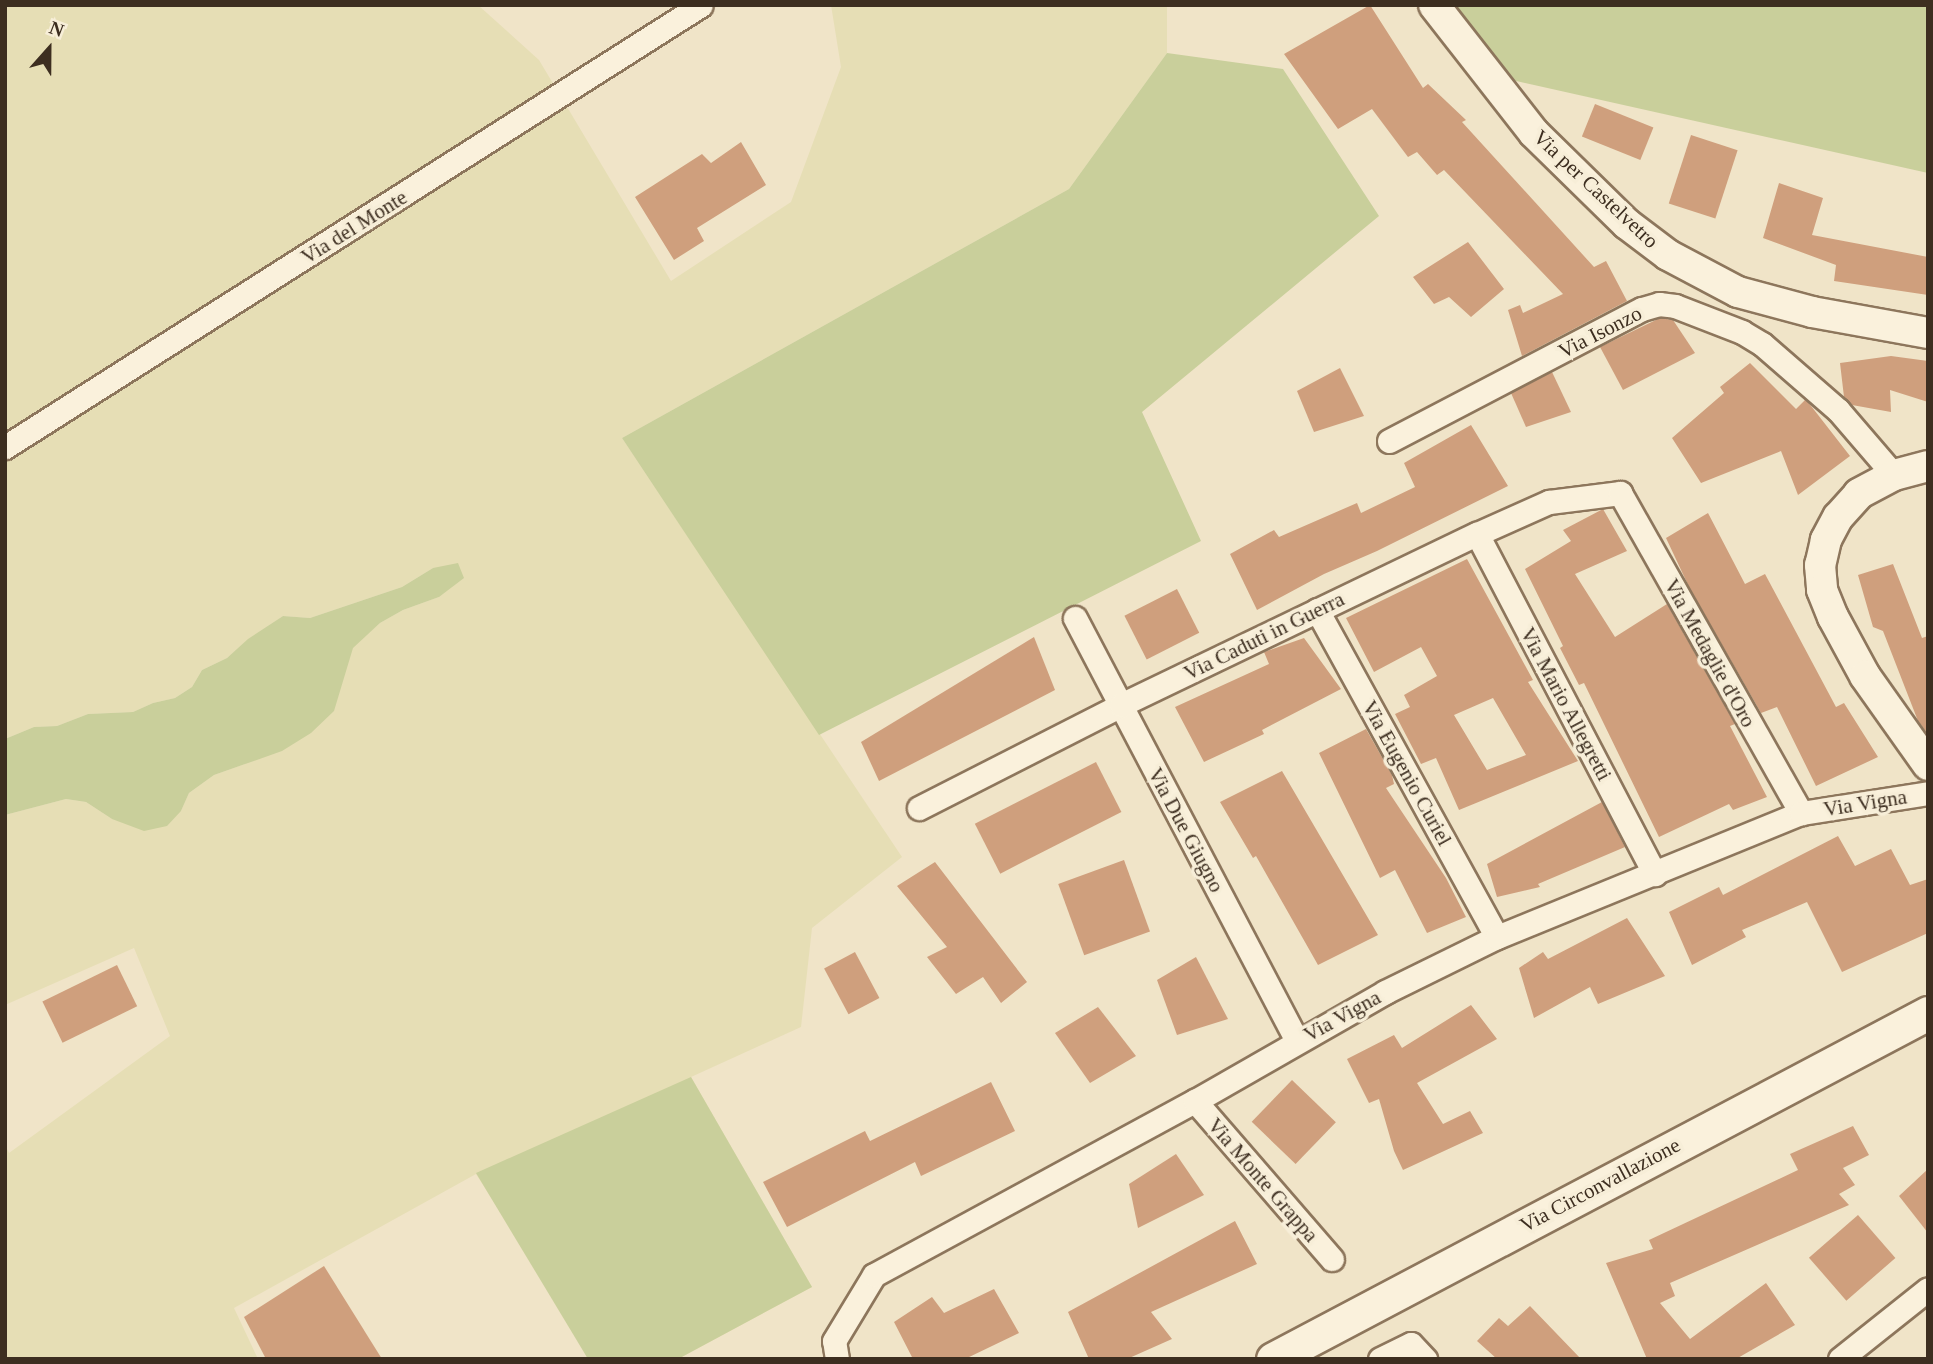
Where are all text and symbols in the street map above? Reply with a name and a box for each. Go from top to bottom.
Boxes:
north arrow [14,14,84,84]
text: N [47,17,67,41]
street label: Via per Castelvetro [1528,125,1664,253]
street label: Via del Monte [296,185,412,269]
street label: Via Isonzo [1554,300,1646,364]
street label: Via Medaglie d'Oro [1659,574,1761,732]
street label: Via Caduti in Guerra [1180,586,1348,686]
street label: Via Mario Allegretti [1515,622,1617,786]
street label: Via Eugenio Curiel [1357,696,1457,850]
street label: Via Due Giugno [1143,763,1229,897]
street label: Via Vigna [1821,784,1909,822]
street label: Via Vigna [1299,985,1385,1047]
street label: Via Monte Grappa [1202,1113,1324,1247]
street label: Via Circonvallazione [1516,1132,1684,1238]

